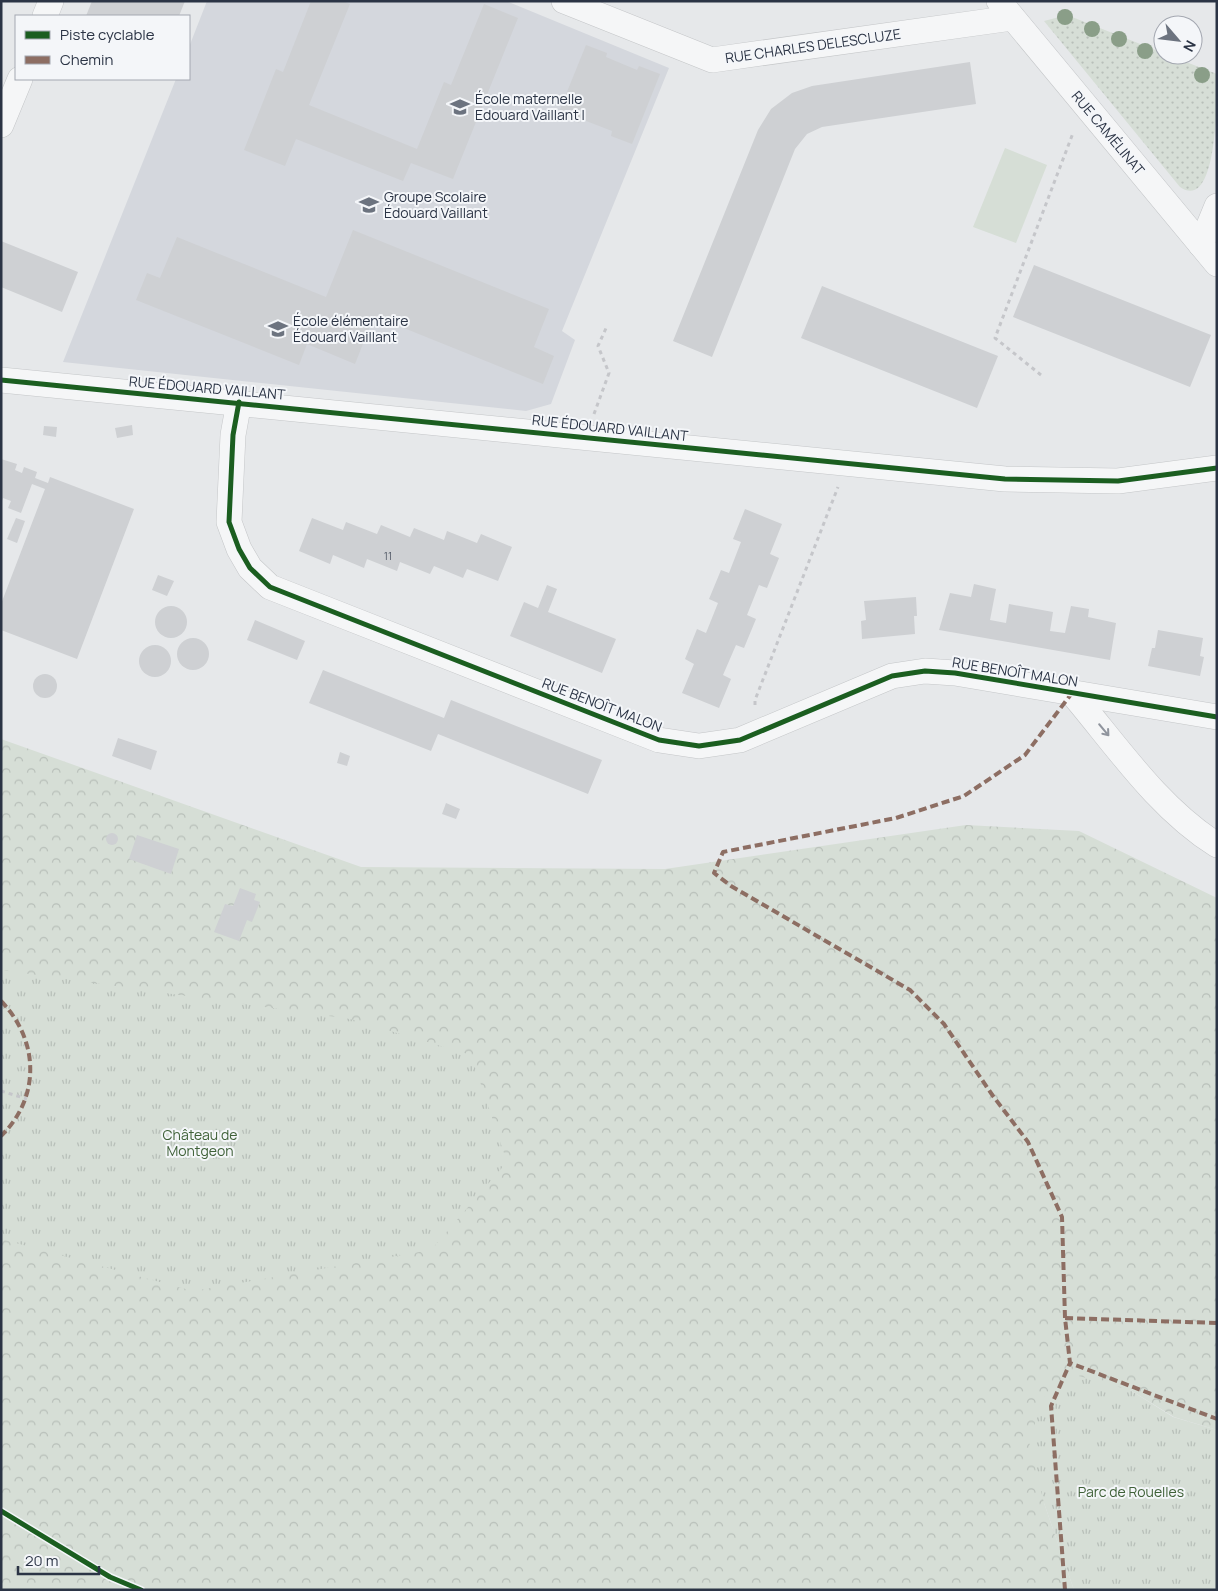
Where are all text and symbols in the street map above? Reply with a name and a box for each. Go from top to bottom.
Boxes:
legend [15,15,190,80]
north arrow [1153,15,1203,65]
text: Piste cyclable [60,24,155,45]
street label: RUE CHARLES DELESCLUZE [724,24,902,67]
text: N [1179,37,1201,55]
text: Chemin [60,49,113,70]
street label: RUE CAMÉLINAT [1068,87,1150,179]
place label: École maternelle Edouard Vaillant I [475,89,585,124]
school or university icon: École maternelle Edouard Vaillant I [449,96,471,118]
place label: Groupe Scolaire Édouard Vaillant [384,187,488,222]
school or university icon: Groupe Scolaire Édouard Vaillant [358,194,380,216]
place label: École élémentaire Édouard Vaillant [293,311,408,346]
school or university icon: École élémentaire Édouard Vaillant [267,318,289,340]
street label: RUE ÉDOUARD VAILLANT [128,371,287,404]
street label: RUE ÉDOUARD VAILLANT [531,410,690,445]
house number: 11 [384,548,392,563]
street label: RUE BENOÎT MALON [951,652,1079,691]
street label: RUE BENOÎT MALON [540,673,665,736]
one-way arrow [1098,723,1109,736]
park label: Château de Montgeon [163,1125,237,1160]
park label: Parc de Rouelles [1078,1482,1184,1501]
scale bar [18,1544,99,1576]
text: 20 m [25,1550,58,1571]

